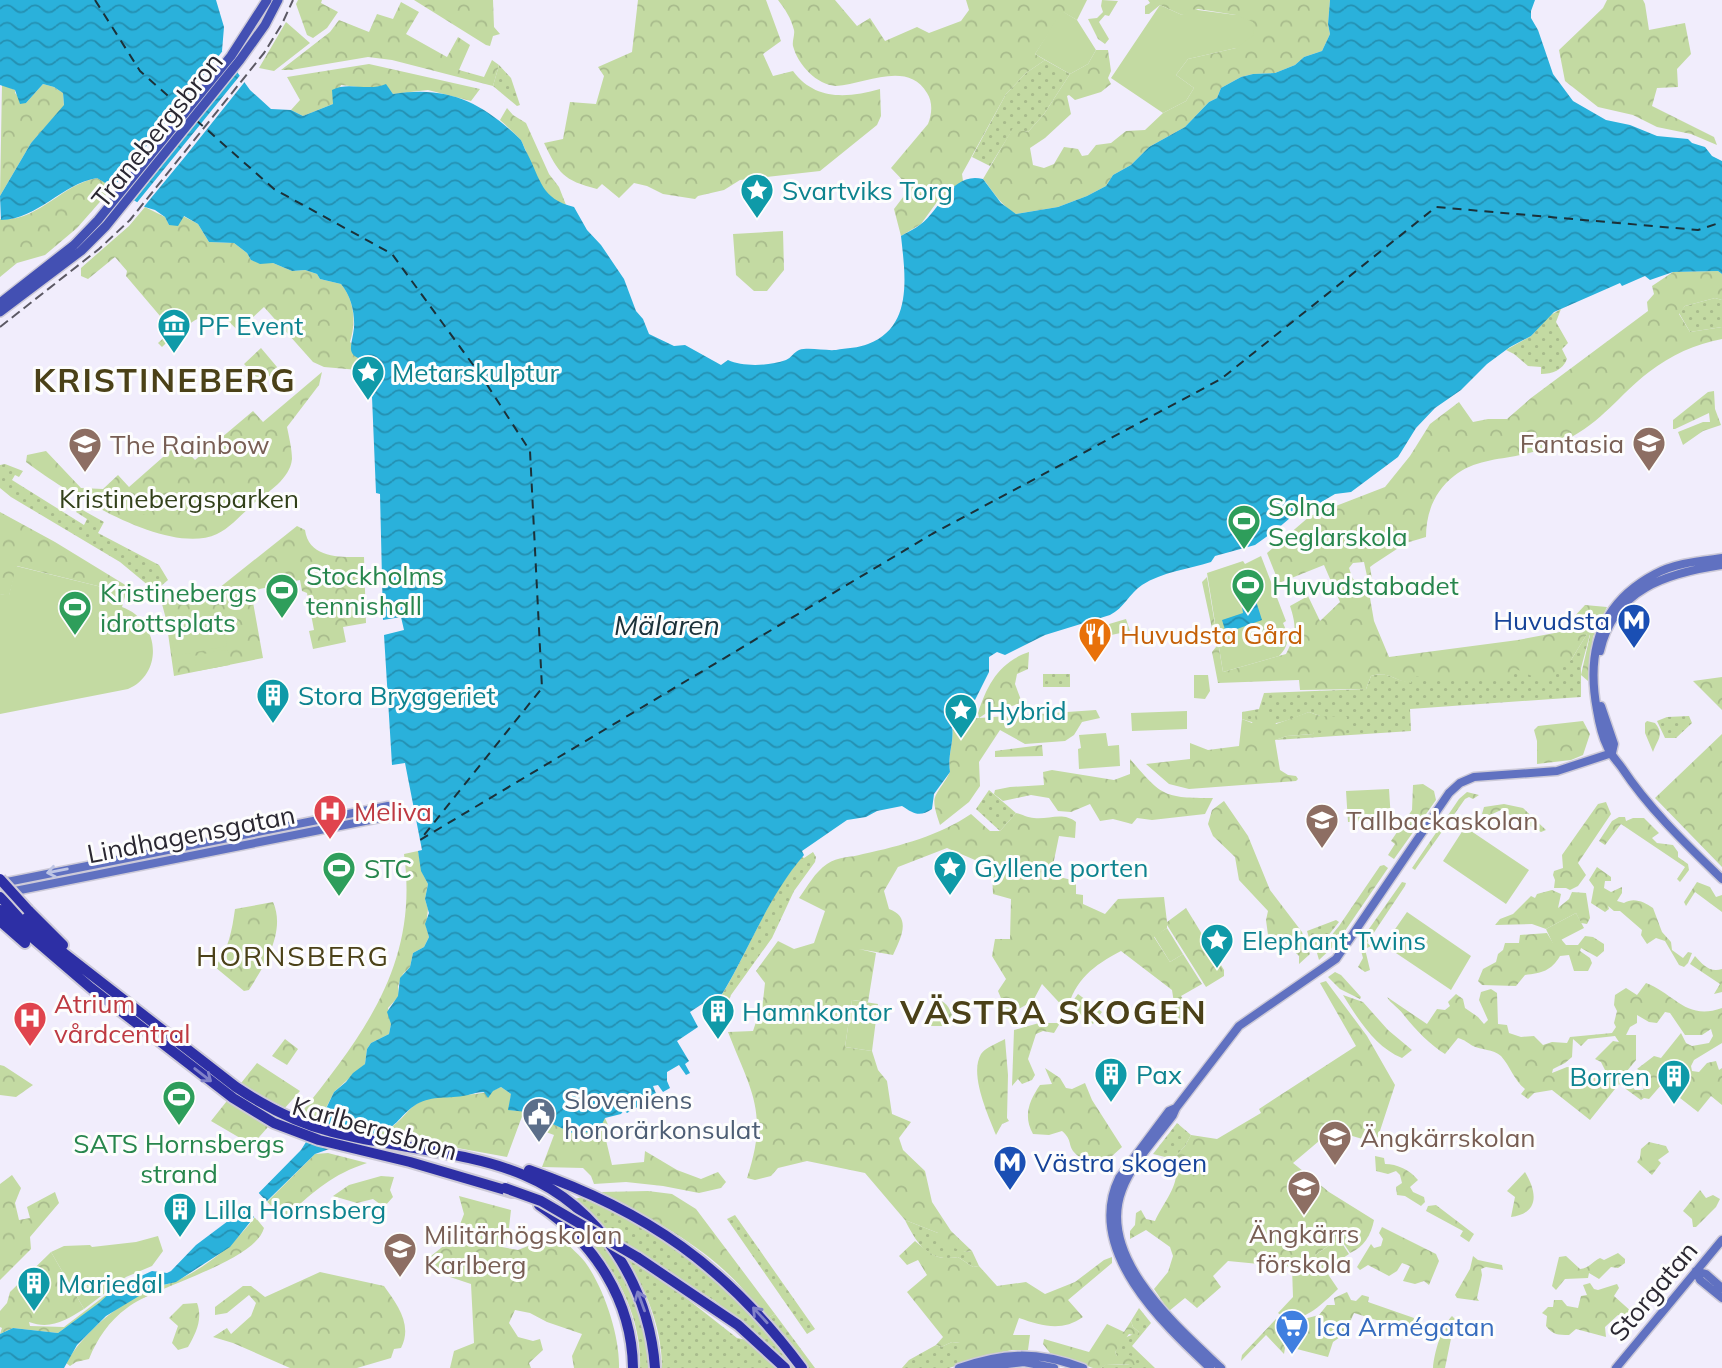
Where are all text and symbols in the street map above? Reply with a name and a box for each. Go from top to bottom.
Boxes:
street label: Tranebergsbron [84,46,230,214]
place icon: Svartviks Torg [738,171,776,220]
place label: Svartviks Torg [782,174,953,207]
museum icon: PF Event [155,306,193,355]
place label: PF Event [198,309,303,342]
place icon: Metarskulptur [349,353,387,402]
place label: Metarskulptur [392,356,559,389]
district label: KRISTINEBERG [33,359,297,400]
school or university icon: Fantasia [1630,424,1668,473]
school or university icon: The Rainbow [66,425,104,474]
place label: Fantasia [1520,427,1624,460]
place label: The Rainbow [110,428,270,461]
park label: Kristinebergsparken [59,482,299,515]
place label: Solna Seglarskola [1268,490,1408,553]
sports icon: Solna Seglarskola [1225,502,1263,551]
place label: Stockholms tennishall [306,559,444,622]
sports icon: Huvudstabadet [1229,566,1267,615]
place label: Huvudstabadet [1272,569,1459,602]
sports icon: Stockholms tennishall [263,571,301,620]
place label: Kristinebergs idrottsplats [100,576,257,639]
sports icon: Kristinebergs idrottsplats [56,588,94,637]
metro station icon: Huvudsta [1615,601,1653,650]
place label: Huvudsta [1493,604,1610,637]
water label: Mälaren [614,607,720,642]
restaurant icon: Huvudsta Gård [1076,615,1114,664]
place label: Huvudsta Gård [1120,618,1303,651]
building icon: Stora Bryggeriet [254,676,292,725]
place label: Stora Bryggeriet [298,679,496,712]
place icon: Hybrid [942,691,980,740]
place label: Hybrid [986,694,1067,727]
hospital icon: Meliva [311,792,349,841]
place label: Meliva [354,795,432,828]
street label: Lindhagensgatan [84,798,298,870]
school or university icon: Tallbackaskolan [1303,801,1341,850]
place label: Tallbackaskolan [1346,804,1538,837]
place icon: Gyllene porten [931,848,969,897]
sports icon: STC [320,849,358,898]
place label: Gyllene porten [974,851,1148,884]
place label: STC [364,852,412,885]
one-way arrow [46,865,69,879]
place icon: Elephant Twins [1198,921,1236,970]
place label: Elephant Twins [1242,924,1426,957]
district label: HORNSBERG [196,938,390,973]
place label: Atrium vårdcentral [54,987,190,1050]
district label: VÄSTRA SKOGEN [899,991,1208,1032]
building icon: Hamnkontor [699,992,737,1041]
place label: Hamnkontor [742,995,893,1028]
hospital icon: Atrium vårdcentral [11,999,49,1048]
building icon: Pax [1092,1055,1130,1104]
building icon: Borren [1655,1057,1693,1106]
place label: Pax [1136,1058,1182,1091]
place label: Borren [1569,1060,1650,1093]
one-way arrow [193,1067,212,1082]
sports icon: SATS Hornsbergs strand [160,1078,198,1127]
place label: Sloveniens honorärkonsulat [564,1083,761,1146]
street label: Karlbergsbron [289,1089,461,1167]
public building icon: Sloveniens honorärkonsulat [520,1095,558,1144]
school or university icon: Ängkärrskolan [1316,1118,1354,1167]
place label: Ängkärrskolan [1360,1121,1536,1154]
place label: SATS Hornsbergs strand [73,1127,285,1190]
metro station icon: Västra skogen [991,1143,1029,1192]
place label: Västra skogen [1034,1146,1207,1179]
school or university icon: Ängkärrs förskola [1285,1168,1323,1217]
building icon: Lilla Hornsberg [161,1190,199,1239]
place label: Lilla Hornsberg [204,1193,386,1226]
place label: Ängkärrs förskola [1249,1217,1359,1280]
place label: Militärhögskolan Karlberg [424,1218,623,1281]
school or university icon: Militärhögskolan Karlberg [381,1230,419,1279]
street label: Storgatan [1602,1234,1704,1348]
building icon: Mariedal [15,1264,53,1313]
place label: Mariedal [58,1267,163,1300]
one-way arrow [634,1291,646,1313]
one-way arrow [751,1307,768,1324]
supermarket icon: Ica Armégatan [1273,1307,1311,1356]
place label: Ica Armégatan [1316,1310,1495,1343]

